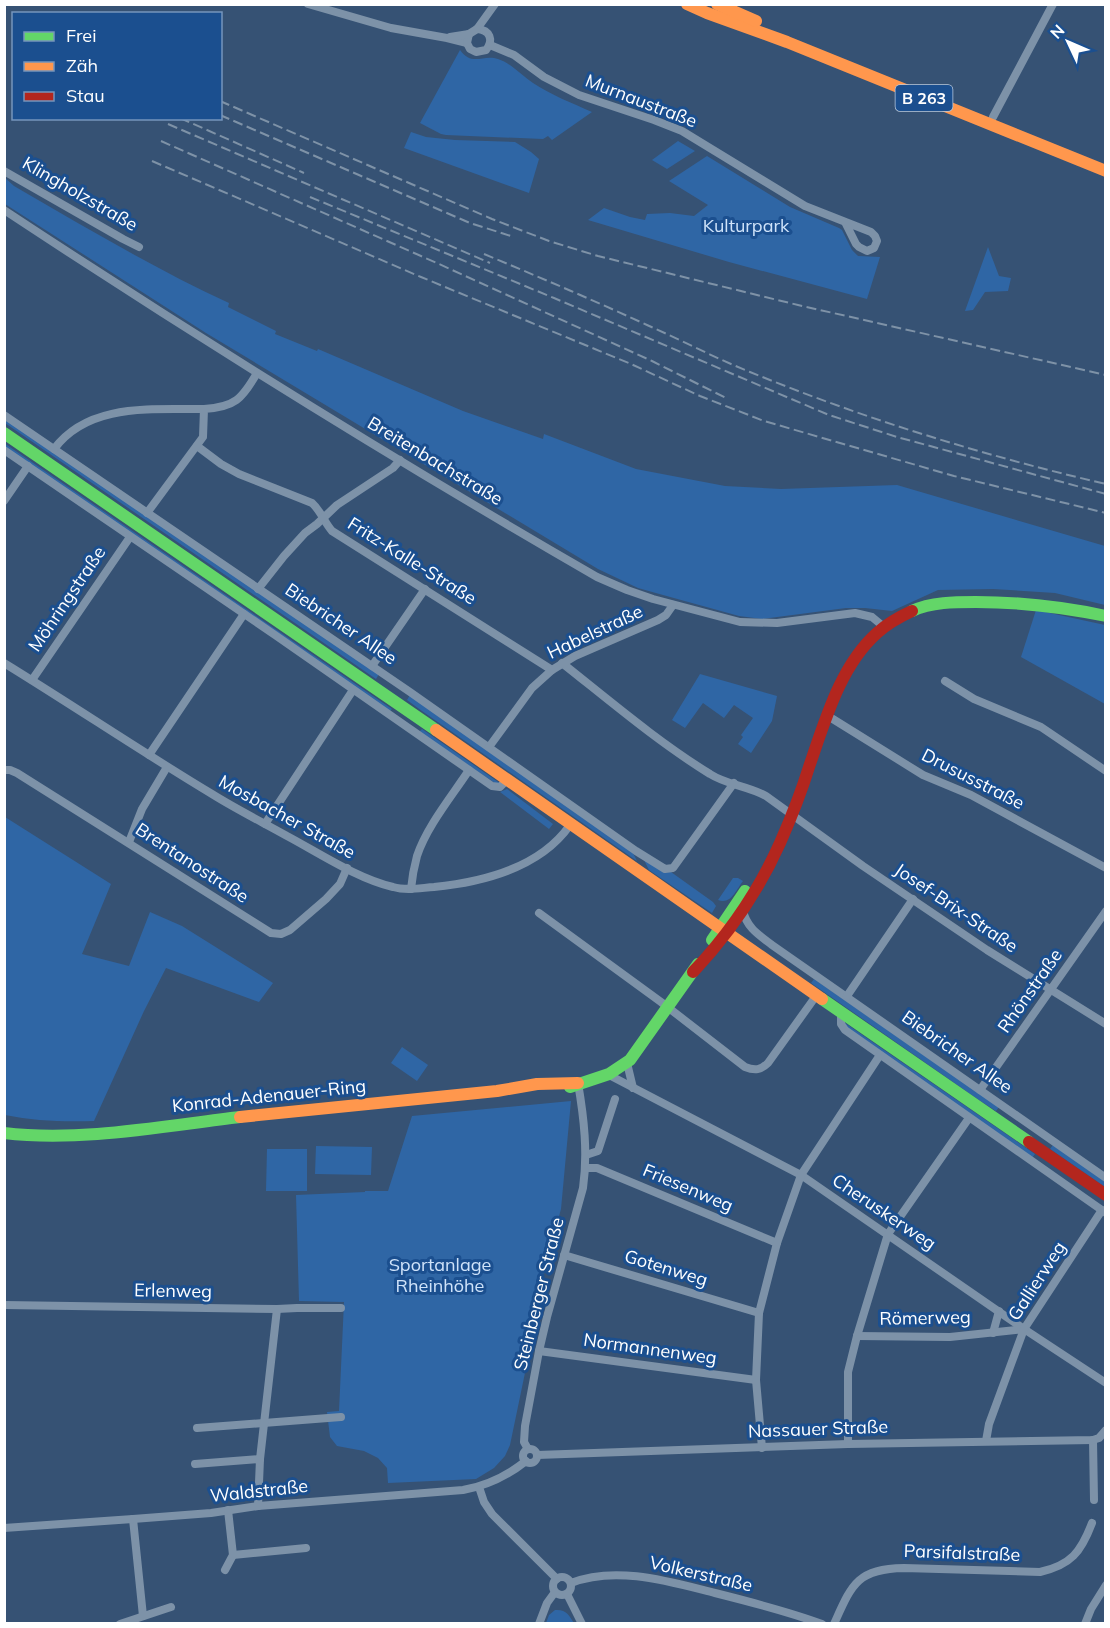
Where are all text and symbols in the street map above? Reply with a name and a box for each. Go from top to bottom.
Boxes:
legend [12,12,222,120]
north arrow [1038,12,1098,72]
text: N [1046,20,1069,43]
text: Frei [66,24,96,47]
text: Zäh [66,54,98,77]
street label: Murnaustraße [582,69,700,132]
text: Stau [66,84,105,107]
road number: B 263 [896,85,952,111]
street label: Klingholzstraße [18,151,142,236]
park label: Kulturpark [703,214,790,237]
street label: Breitenbachstraße [363,411,507,510]
street label: Fritz-Kalle-Straße [344,512,481,609]
street label: Möhringstraße [23,542,110,656]
street label: Biebricher Allee [281,578,402,669]
street label: Habelstraße [543,599,646,664]
street label: Drususstraße [918,743,1028,814]
street label: Mosbacher Straße [215,769,360,864]
street label: Brentanostraße [131,817,253,908]
street label: Josef-Brix-Straße [890,858,1022,957]
street label: Rhönstraße [992,944,1067,1037]
street label: Biebricher Allee [898,1005,1017,1098]
street label: Konrad-Adenauer-Ring [171,1074,367,1117]
street label: Friesenweg [640,1158,737,1217]
street label: Cheruskerweg [828,1168,941,1255]
street label: Steinberger Straße [508,1215,569,1373]
street label: Gallierweg [1002,1237,1071,1325]
street label: Gotenweg [622,1244,711,1291]
park label: Sportanlage Rheinhöhe [389,1253,491,1297]
street label: Erlenweg [134,1278,212,1303]
street label: Römerweg [879,1305,971,1330]
street label: Normannenweg [582,1328,718,1369]
street label: Nassauer Straße [747,1415,888,1442]
street label: Waldstraße [209,1474,309,1507]
street label: Parsifalstraße [903,1539,1021,1566]
street label: Volkerstraße [647,1551,755,1597]

